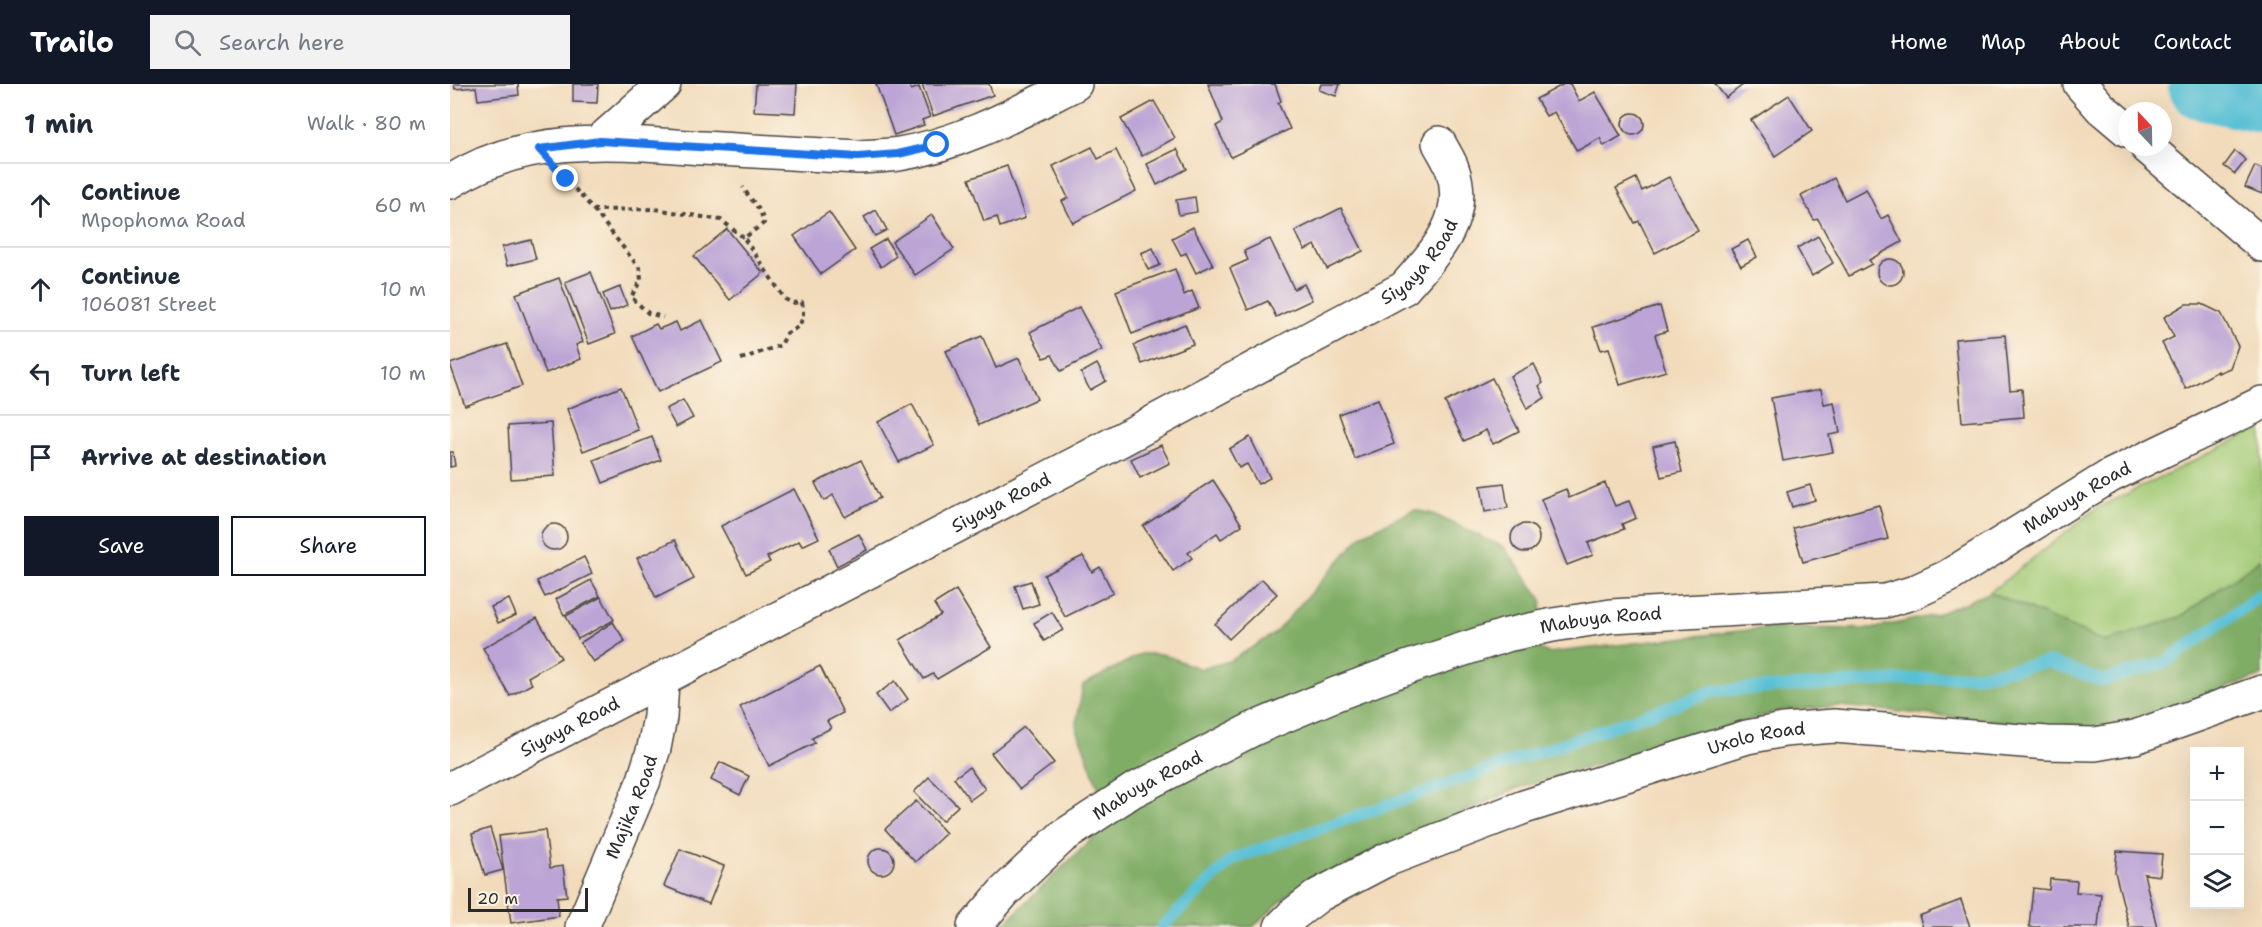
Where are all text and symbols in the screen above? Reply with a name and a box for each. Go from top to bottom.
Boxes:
search box [150,15,570,69]
text: Trailo [30,23,114,61]
icon: search [171,26,204,59]
text: Search here [219,28,345,57]
text: Home [1890,28,1948,56]
text: Map [1981,28,2026,56]
text: About [2059,28,2120,56]
text: Contact [2153,28,2232,56]
north arrow [2118,102,2172,156]
text: 1 min [24,106,93,141]
text: Walk · 80 m [307,110,426,136]
route start [923,131,949,157]
route end [552,165,578,191]
text: Continue [81,178,181,207]
icon: ahead [24,189,57,222]
text: 60 m [374,192,426,218]
text: Mpophoma Road [81,207,246,233]
street label: Siyaya Road [1376,215,1463,310]
text: Continue [81,262,181,291]
icon: ahead [24,273,57,306]
text: 10 m [380,276,426,302]
text: 106081 Street [81,291,217,317]
icon: left [24,357,57,390]
text: Turn left [81,359,180,388]
text: 10 m [380,360,426,386]
icon: arrive [24,441,57,474]
text: Arrive at destination [81,443,327,472]
street label: Mabuya Road [2018,456,2135,539]
street label: Siyaya Road [947,467,1055,538]
button: Save [24,516,219,576]
button: Share [231,516,426,576]
street label: Mabuya Road [1538,601,1662,639]
street label: Siyaya Road [516,691,624,763]
street label: Uxolo Road [1705,716,1806,761]
street label: Mabuya Road [1088,745,1206,826]
map controls [2190,747,2244,909]
button: + [2190,747,2244,801]
street label: Majika Road [600,752,663,863]
button: − [2190,801,2244,855]
button: layers [2190,855,2244,909]
scale bar [468,885,588,912]
text: 20 m [477,888,518,909]

